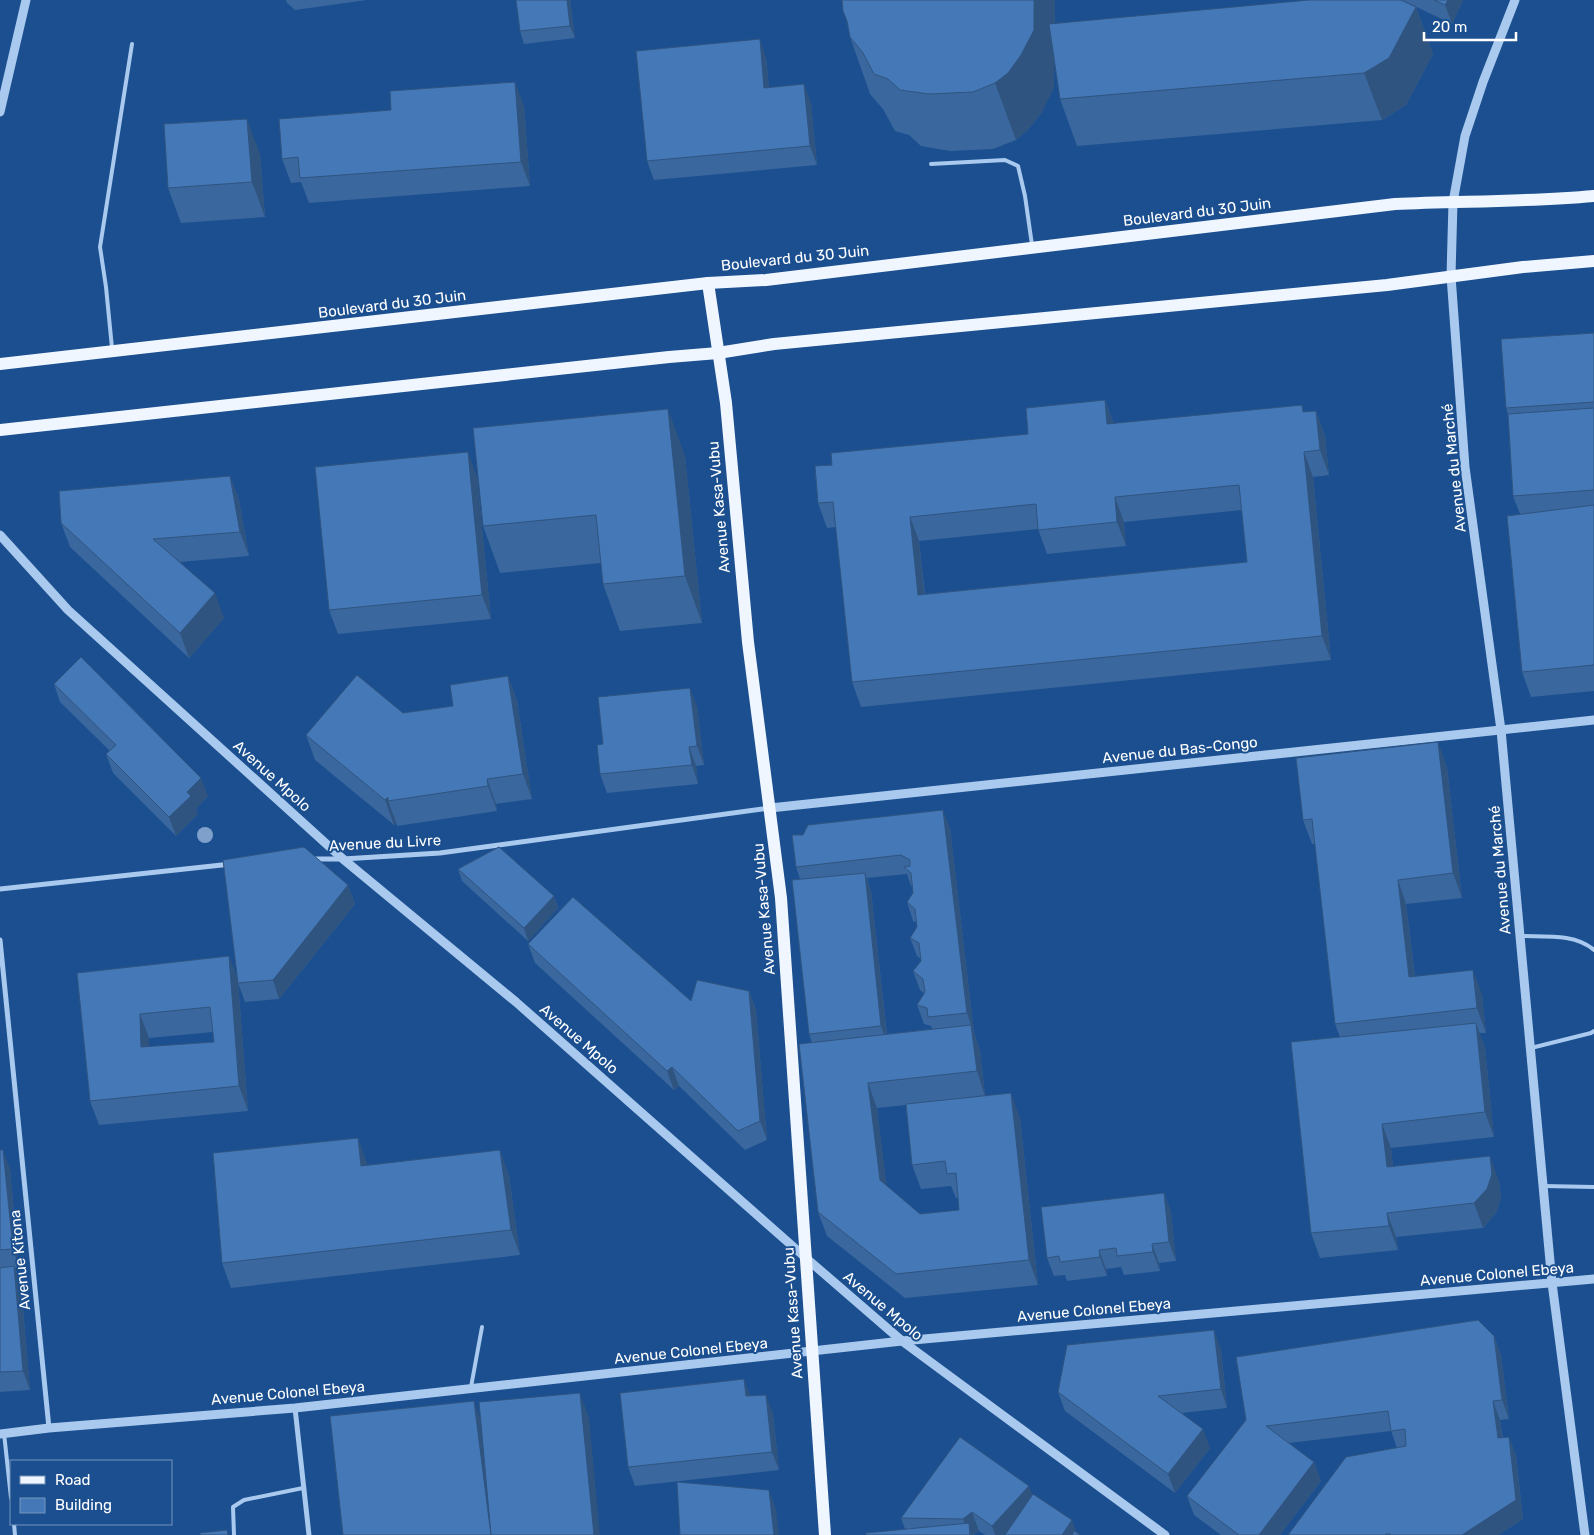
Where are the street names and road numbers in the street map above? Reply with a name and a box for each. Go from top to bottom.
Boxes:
street label: Boulevard du 30 Juin [1122,194,1272,230]
street label: Boulevard du 30 Juin [720,241,870,275]
street label: Boulevard du 30 Juin [317,286,467,322]
street label: Avenue du Marché [1438,403,1470,533]
street label: Avenue Kasa-Vubu [704,440,734,574]
street label: Avenue du Bas-Congo [1101,733,1259,767]
street label: Avenue Mpolo [230,737,314,815]
street label: Avenue du Marché [1485,805,1515,935]
street label: Avenue du Livre [329,831,441,855]
street label: Avenue Kasa-Vubu [749,842,779,976]
street label: Avenue Mpolo [536,1000,622,1078]
street label: Avenue Kitona [6,1209,34,1311]
street label: Avenue Kasa-Vubu [779,1246,807,1380]
street label: Avenue Colonel Ebeya [1419,1258,1575,1290]
street label: Avenue Mpolo [840,1268,926,1344]
street label: Avenue Colonel Ebeya [1016,1294,1172,1326]
street label: Avenue Colonel Ebeya [613,1334,769,1368]
street label: Avenue Colonel Ebeya [210,1377,366,1409]

